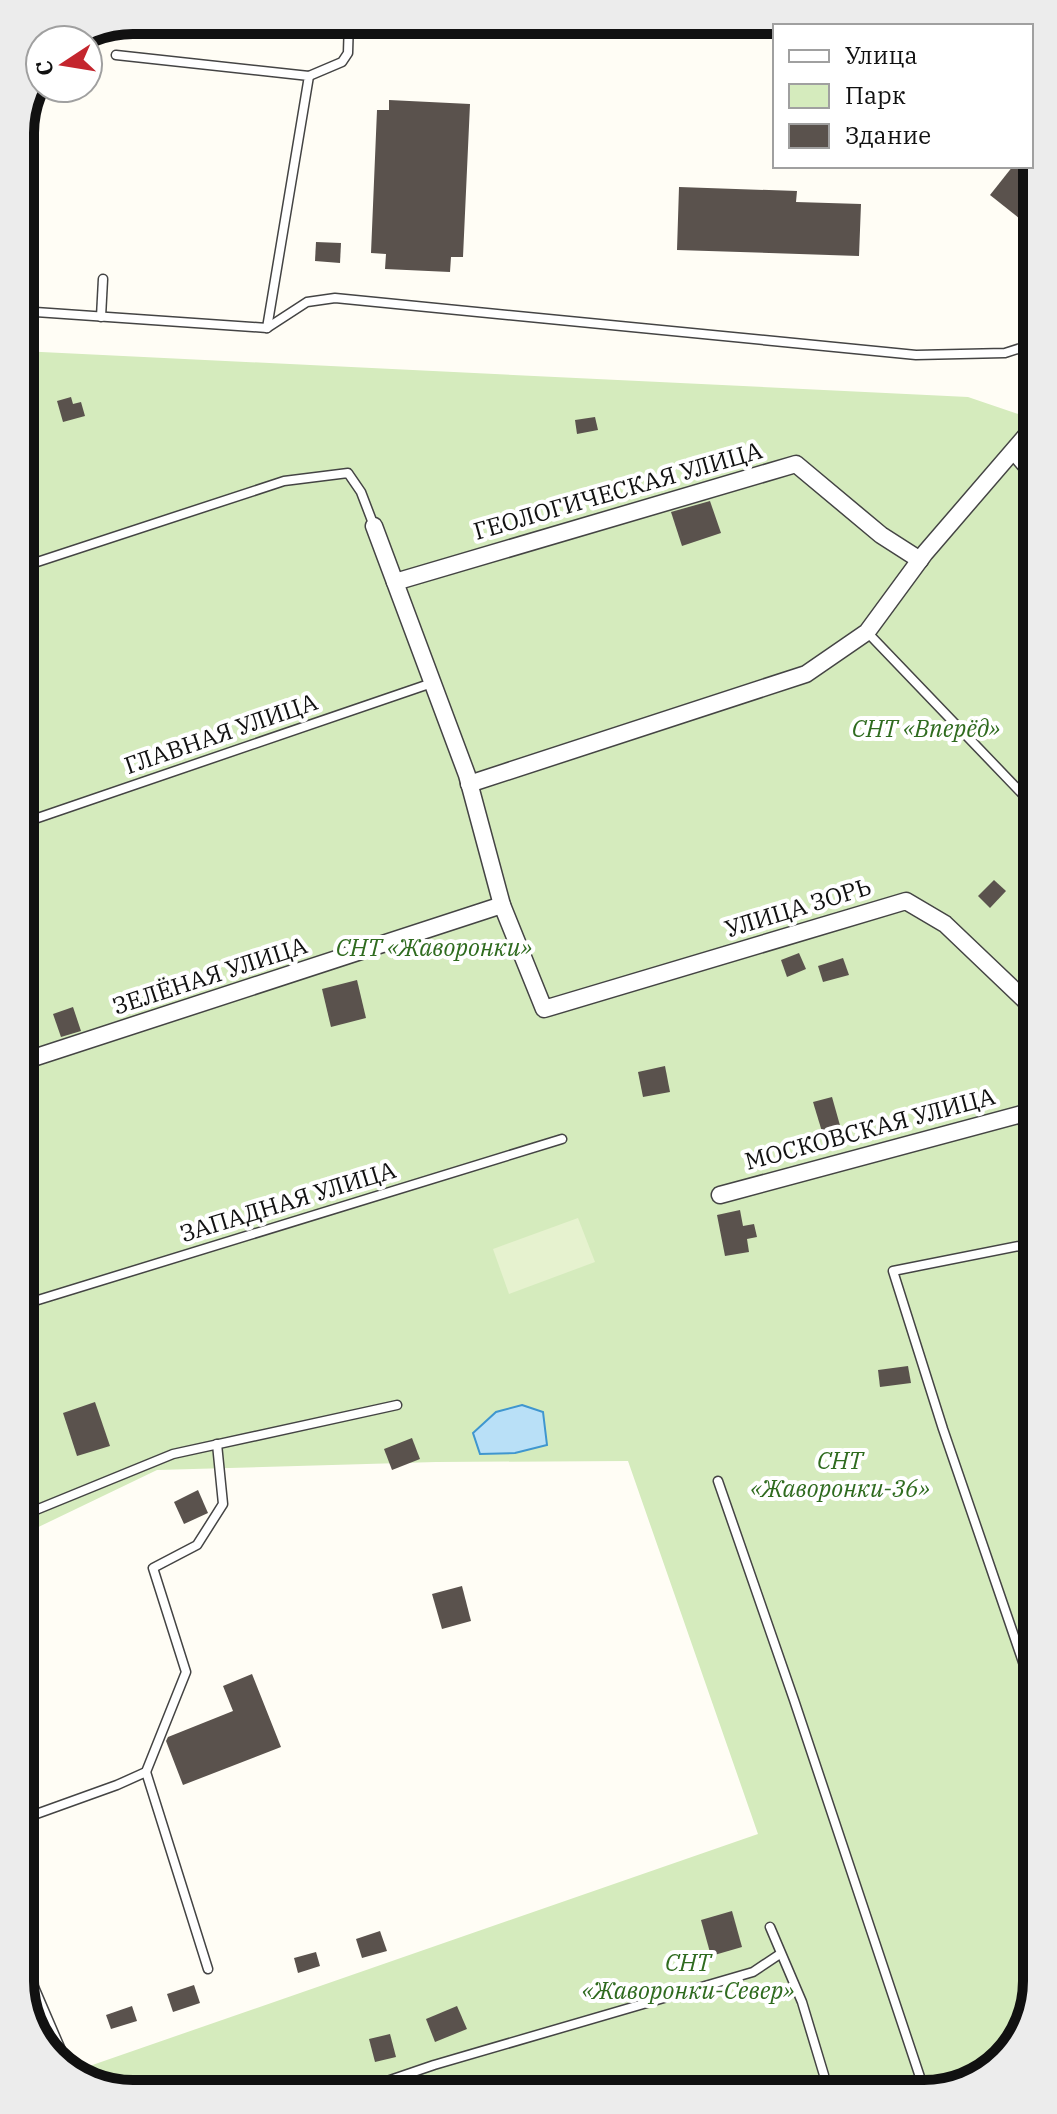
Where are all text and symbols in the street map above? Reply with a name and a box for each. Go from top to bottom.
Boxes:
north arrow [24,24,104,104]
legend [773,24,1033,168]
text: Улица [845,39,918,71]
text: С [28,58,60,78]
text: Парк [845,79,906,111]
text: Здание [845,119,931,151]
street label: ГЕОЛОГИЧЕСКАЯ УЛИЦА [470,433,766,547]
street label: ГЛАВНАЯ УЛИЦА [120,685,322,781]
park label: СНТ «Вперёд» [852,712,1000,744]
street label: УЛИЦА ЗОРЬ [721,870,875,944]
street label: ЗЕЛЁНАЯ УЛИЦА [108,928,312,1022]
park label: СНТ «Жаворонки» [336,931,532,963]
street label: МОСКОВСКАЯ УЛИЦА [741,1079,999,1177]
street label: ЗАПАДНАЯ УЛИЦА [176,1153,400,1249]
park label: СНТ «Жаворонки-36» [750,1444,930,1504]
park label: СНТ «Жаворонки-Север» [581,1946,795,2006]

